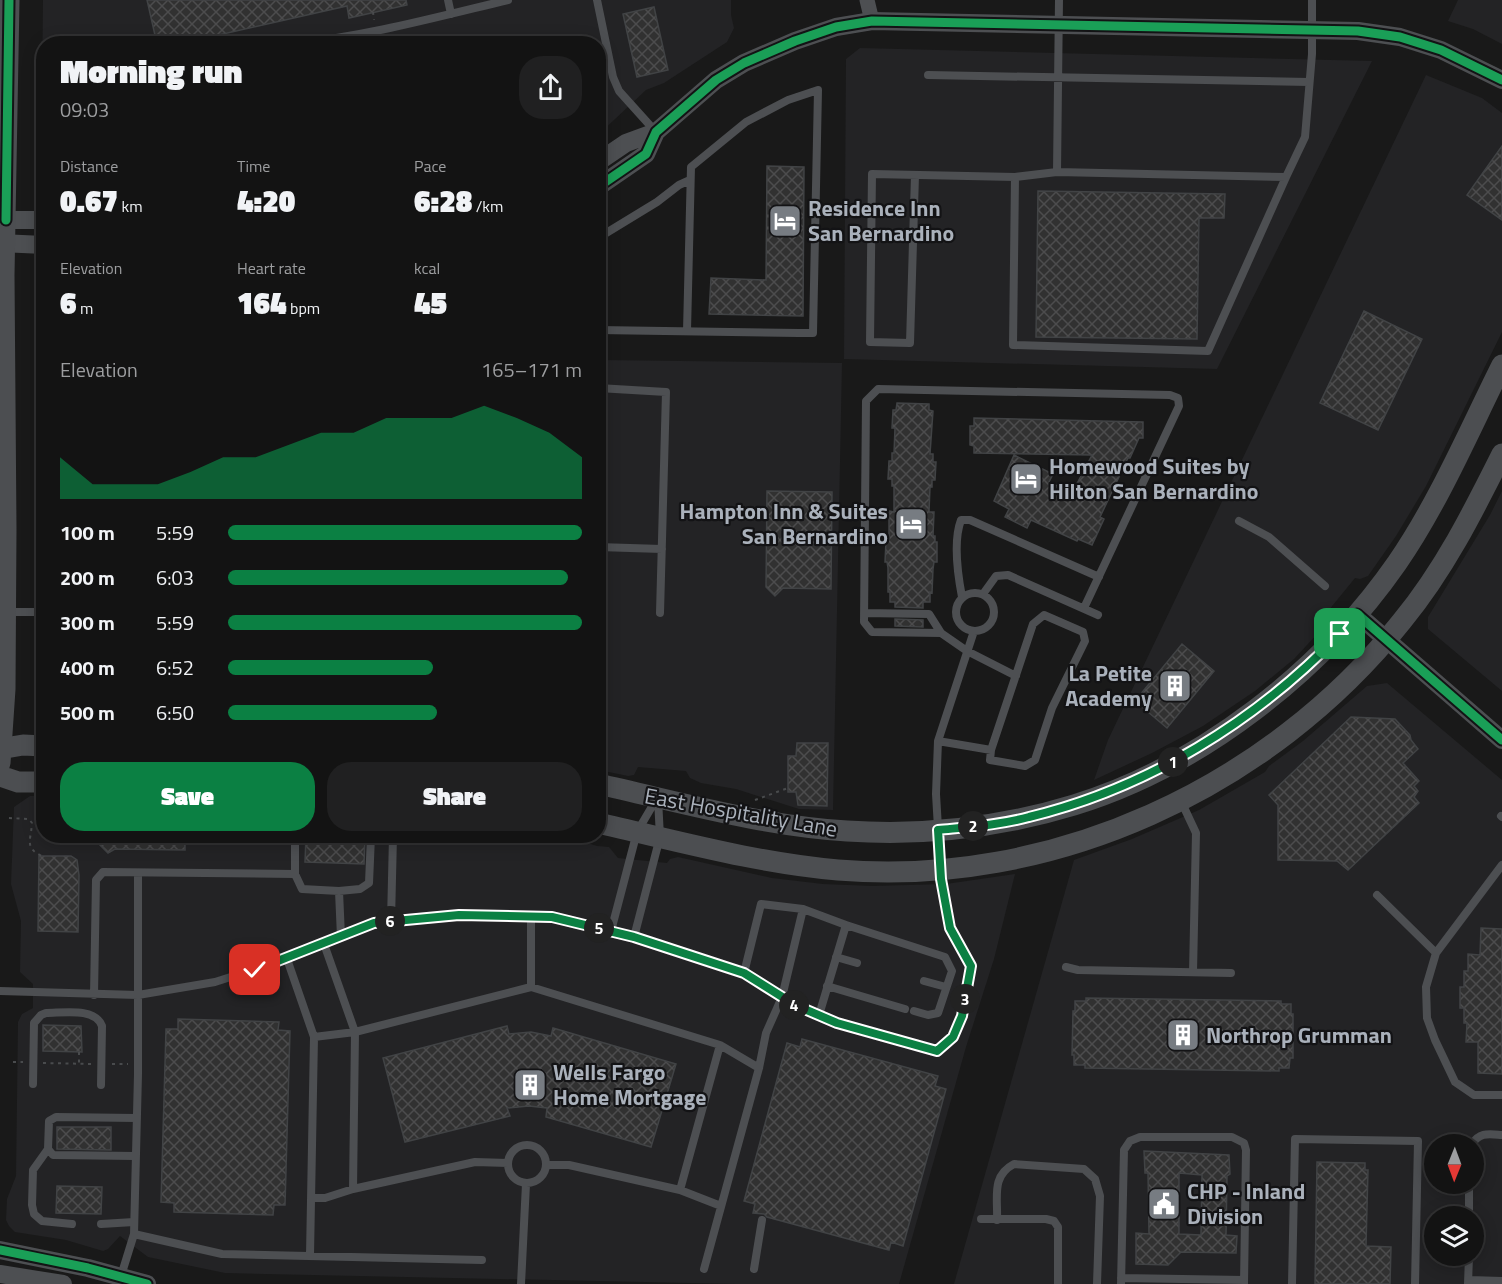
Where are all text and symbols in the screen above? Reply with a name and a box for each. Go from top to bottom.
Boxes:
text: Morning run [60,46,242,96]
button: share [519,56,582,119]
text: 09:03 [60,94,109,125]
text: Distance [60,154,118,178]
text: Time [237,154,270,178]
text: Pace [414,154,446,178]
text: 0.67 [60,178,118,224]
text: 4:20 [237,178,295,224]
text: 6:28 [414,178,472,224]
place label: Residence Inn San Bernardino [808,191,954,250]
text: km [118,194,143,218]
text: /km [472,194,503,218]
hotel icon: Residence Inn San Bernardino [767,203,803,239]
text: Elevation [60,256,122,280]
text: Heart rate [237,256,306,280]
text: kcal [414,256,440,280]
text: 6 [60,280,77,326]
text: 164 [237,280,287,326]
text: 45 [414,280,447,326]
text: m [77,296,93,320]
text: bpm [287,296,320,320]
text: Elevation [60,354,138,385]
text: 165–171 m [481,354,582,385]
place label: Homewood Suites by Hilton San Bernardino [1049,449,1258,508]
hotel icon: Homewood Suites by Hilton San Bernardino [1008,461,1044,497]
place label: Hampton Inn & Suites San Bernardino [680,494,888,553]
hotel icon: Hampton Inn & Suites San Bernardino [893,506,929,542]
text: 100 m [60,517,115,548]
text: 5:59 [156,517,194,548]
text: 200 m [60,562,115,593]
text: 6:03 [156,562,194,593]
text: 300 m [60,607,115,638]
text: 5:59 [156,607,194,638]
pin [1314,608,1365,659]
icon: arrive [1323,617,1356,650]
text: 400 m [60,652,115,683]
text: 6:52 [156,652,194,683]
place label: La Petite Academy [1065,656,1152,715]
building icon: La Petite Academy [1157,668,1193,704]
text: 500 m [60,697,115,728]
text: 6:50 [156,697,194,728]
pin: 1 [1158,747,1188,777]
text: 1 [1169,750,1177,774]
button: Save [60,762,315,831]
button: Share [327,762,582,831]
street label: East Hospitality Lane [642,778,840,846]
pin: 2 [958,811,988,841]
text: 2 [969,814,977,838]
pin: 6 [375,906,405,936]
text: 6 [386,909,394,933]
pin: 5 [584,913,614,943]
text: 5 [595,916,603,940]
pin [229,944,280,995]
icon: check [238,953,271,986]
pin: 3 [950,984,980,1014]
text: 3 [961,987,969,1011]
pin: 4 [779,990,809,1020]
text: 4 [790,993,798,1017]
building icon: Northrop Grumman [1165,1017,1201,1053]
place label: Northrop Grumman [1206,1018,1392,1052]
place label: Wells Fargo Home Mortgage [553,1055,707,1114]
building icon: Wells Fargo Home Mortgage [512,1067,548,1103]
north arrow [1424,1134,1484,1194]
map controls [1424,1134,1484,1266]
place label: CHP - Inland Division [1187,1174,1305,1233]
public building icon: CHP - Inland Division [1146,1186,1182,1222]
button: layers [1424,1206,1484,1266]

